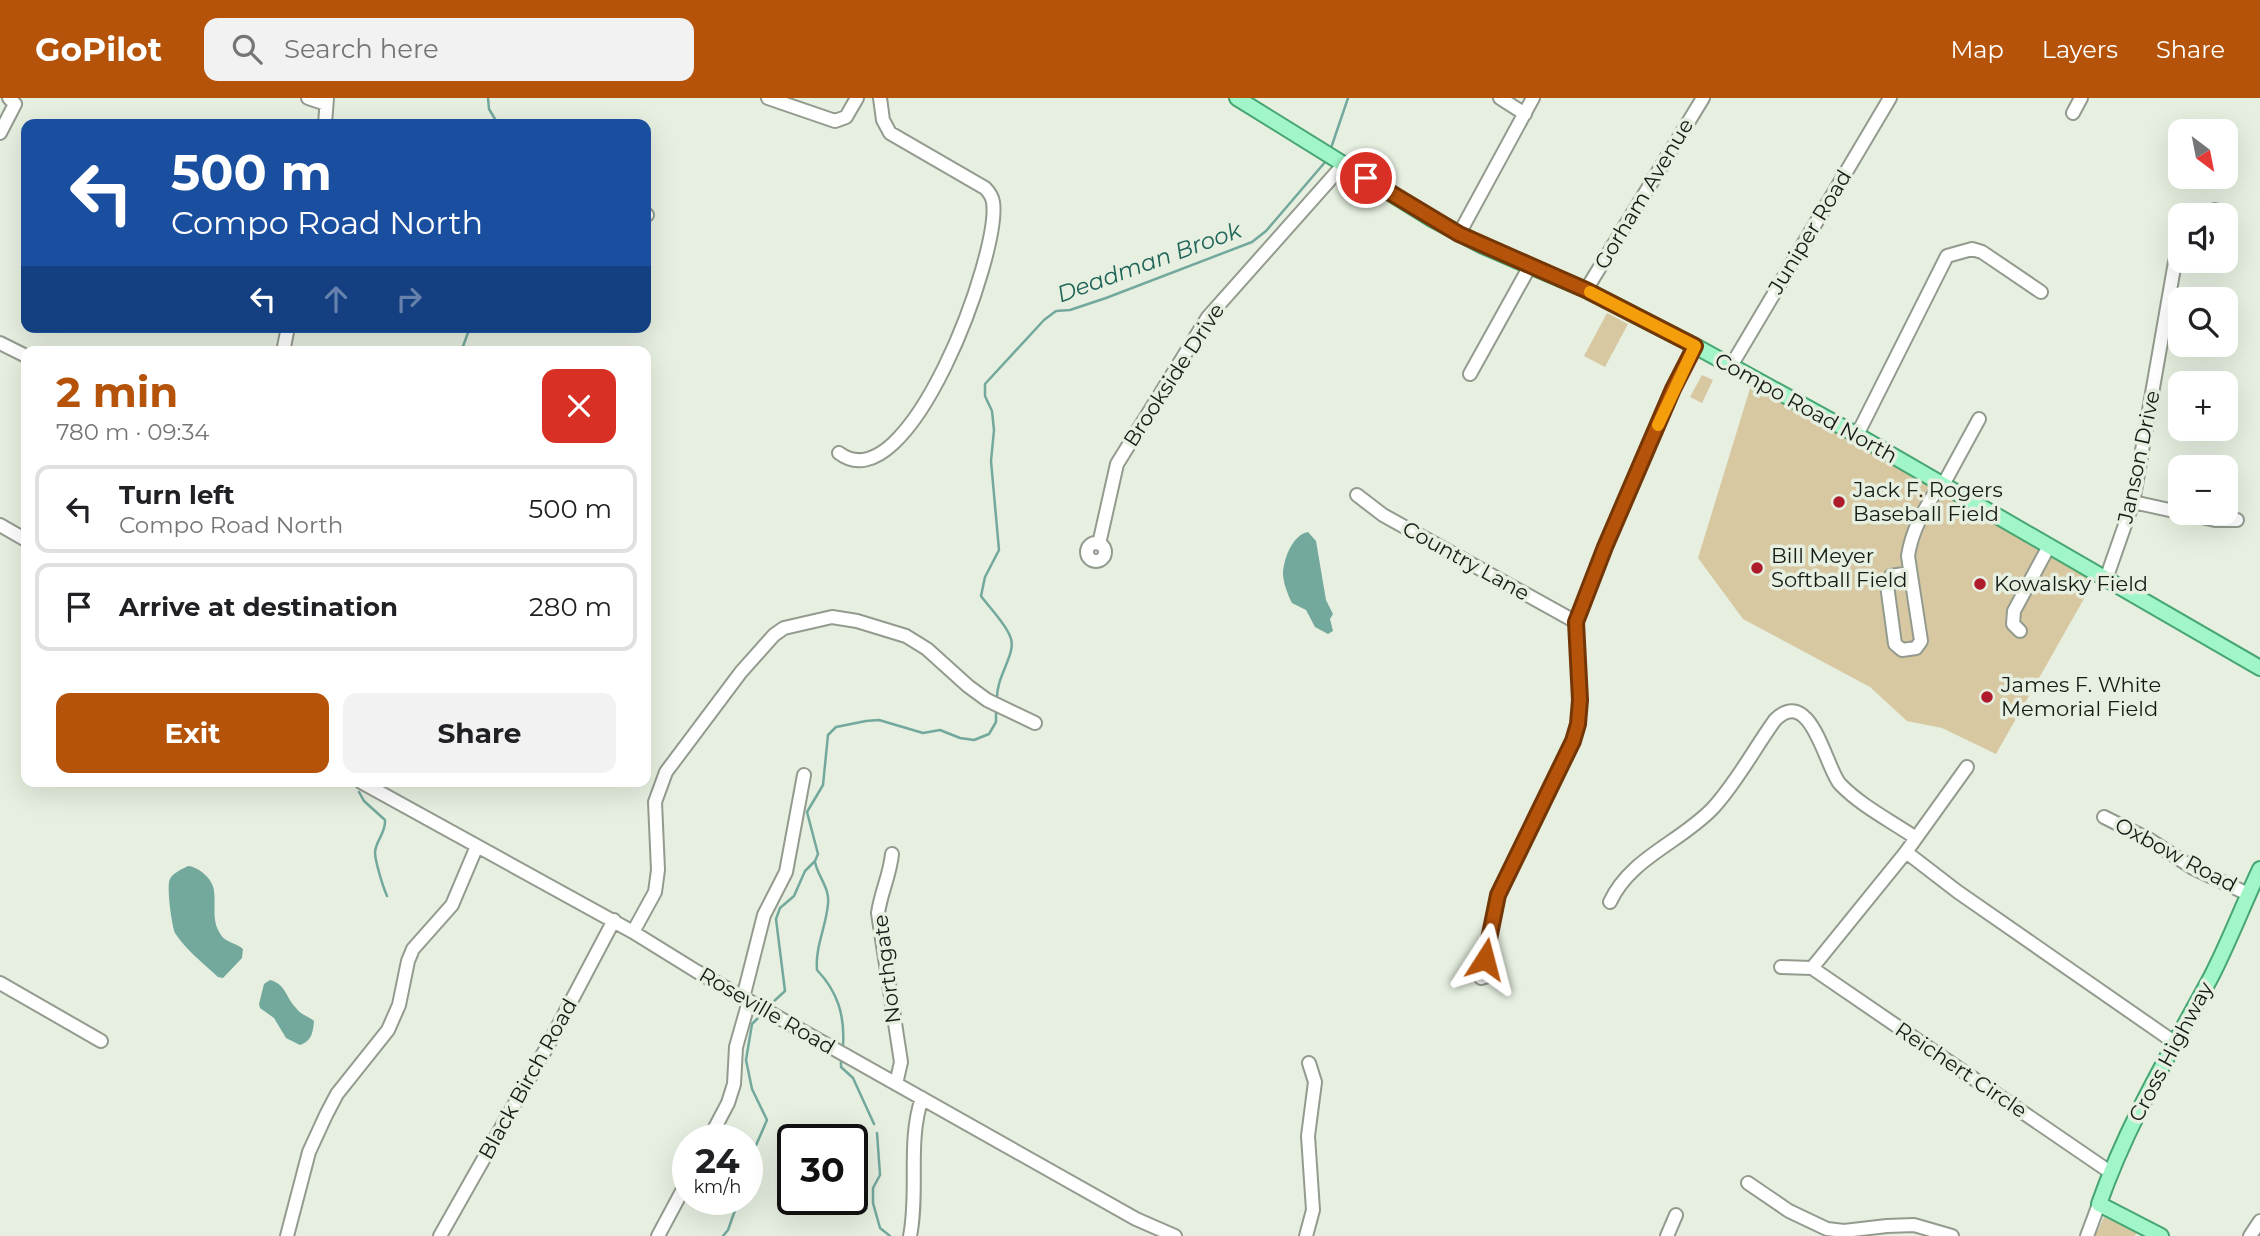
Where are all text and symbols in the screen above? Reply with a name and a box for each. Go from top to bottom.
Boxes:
search box [204,18,694,81]
text: GoPilot [35,29,162,69]
icon: search [228,30,266,68]
text: Search here [284,33,439,65]
text: Map [1950,35,2004,64]
text: Layers [2042,35,2118,64]
text: Share [2156,35,2225,64]
street label: Gorham Avenue [1589,114,1698,274]
north arrow [2168,119,2238,189]
map controls [2168,119,2238,525]
text: 500 m [171,143,332,202]
icon: left [56,147,147,238]
pin [1336,148,1396,208]
icon: arrive [1347,159,1385,197]
street label: Juniper Road [1762,165,1856,299]
text: Compo Road North [171,203,483,242]
button: sound [2168,203,2238,273]
water label: Deadman Brook [1053,215,1246,308]
icon: left [244,280,282,318]
icon: ahead [317,280,355,318]
icon: right [390,280,428,318]
button: search [2168,287,2238,357]
street label: Brookside Drive [1118,298,1229,451]
street label: Compo Road North [1711,347,1902,468]
text: 2 min [56,366,178,418]
button: close [542,369,616,443]
button: + [2168,371,2238,441]
street label: Janson Drive [2112,388,2165,527]
text: 780 m · 09:34 [56,418,210,446]
button: − [2168,455,2238,525]
place label: Jack F. Rogers Baseball Field [1852,477,2003,526]
text: Turn left [119,479,235,511]
icon: left [60,490,98,528]
text: 500 m [528,493,612,525]
marker: Jack F. Rogers Baseball Field [1831,494,1847,510]
text: Compo Road North [119,511,343,539]
street label: Country Lane [1398,515,1534,606]
place label: Bill Meyer Softball Field [1771,543,1908,592]
marker: Bill Meyer Softball Field [1749,560,1765,576]
place label: Kowalsky Field [1994,571,2148,596]
marker: Kowalsky Field [1972,576,1988,592]
icon: arrive [60,588,98,626]
text: Arrive at destination [119,591,398,623]
text: 280 m [529,591,612,623]
place label: James F. White Memorial Field [2000,672,2161,721]
marker: James F. White Memorial Field [1979,689,1995,705]
button: Exit [56,693,329,773]
button: Share [343,693,616,773]
street label: Oxbow Road [2111,812,2242,897]
street label: Northgate [867,913,906,1025]
position arrow [1448,922,1522,996]
street label: Roseville Road [695,962,840,1060]
street label: Cross Highway [2123,977,2218,1126]
street label: Black Birch Road [473,994,582,1163]
street label: Reichert Circle [1891,1016,2032,1123]
speed limit sign: 30 [777,1124,868,1215]
text: 24 [695,1139,740,1182]
text: km/h [693,1176,742,1198]

